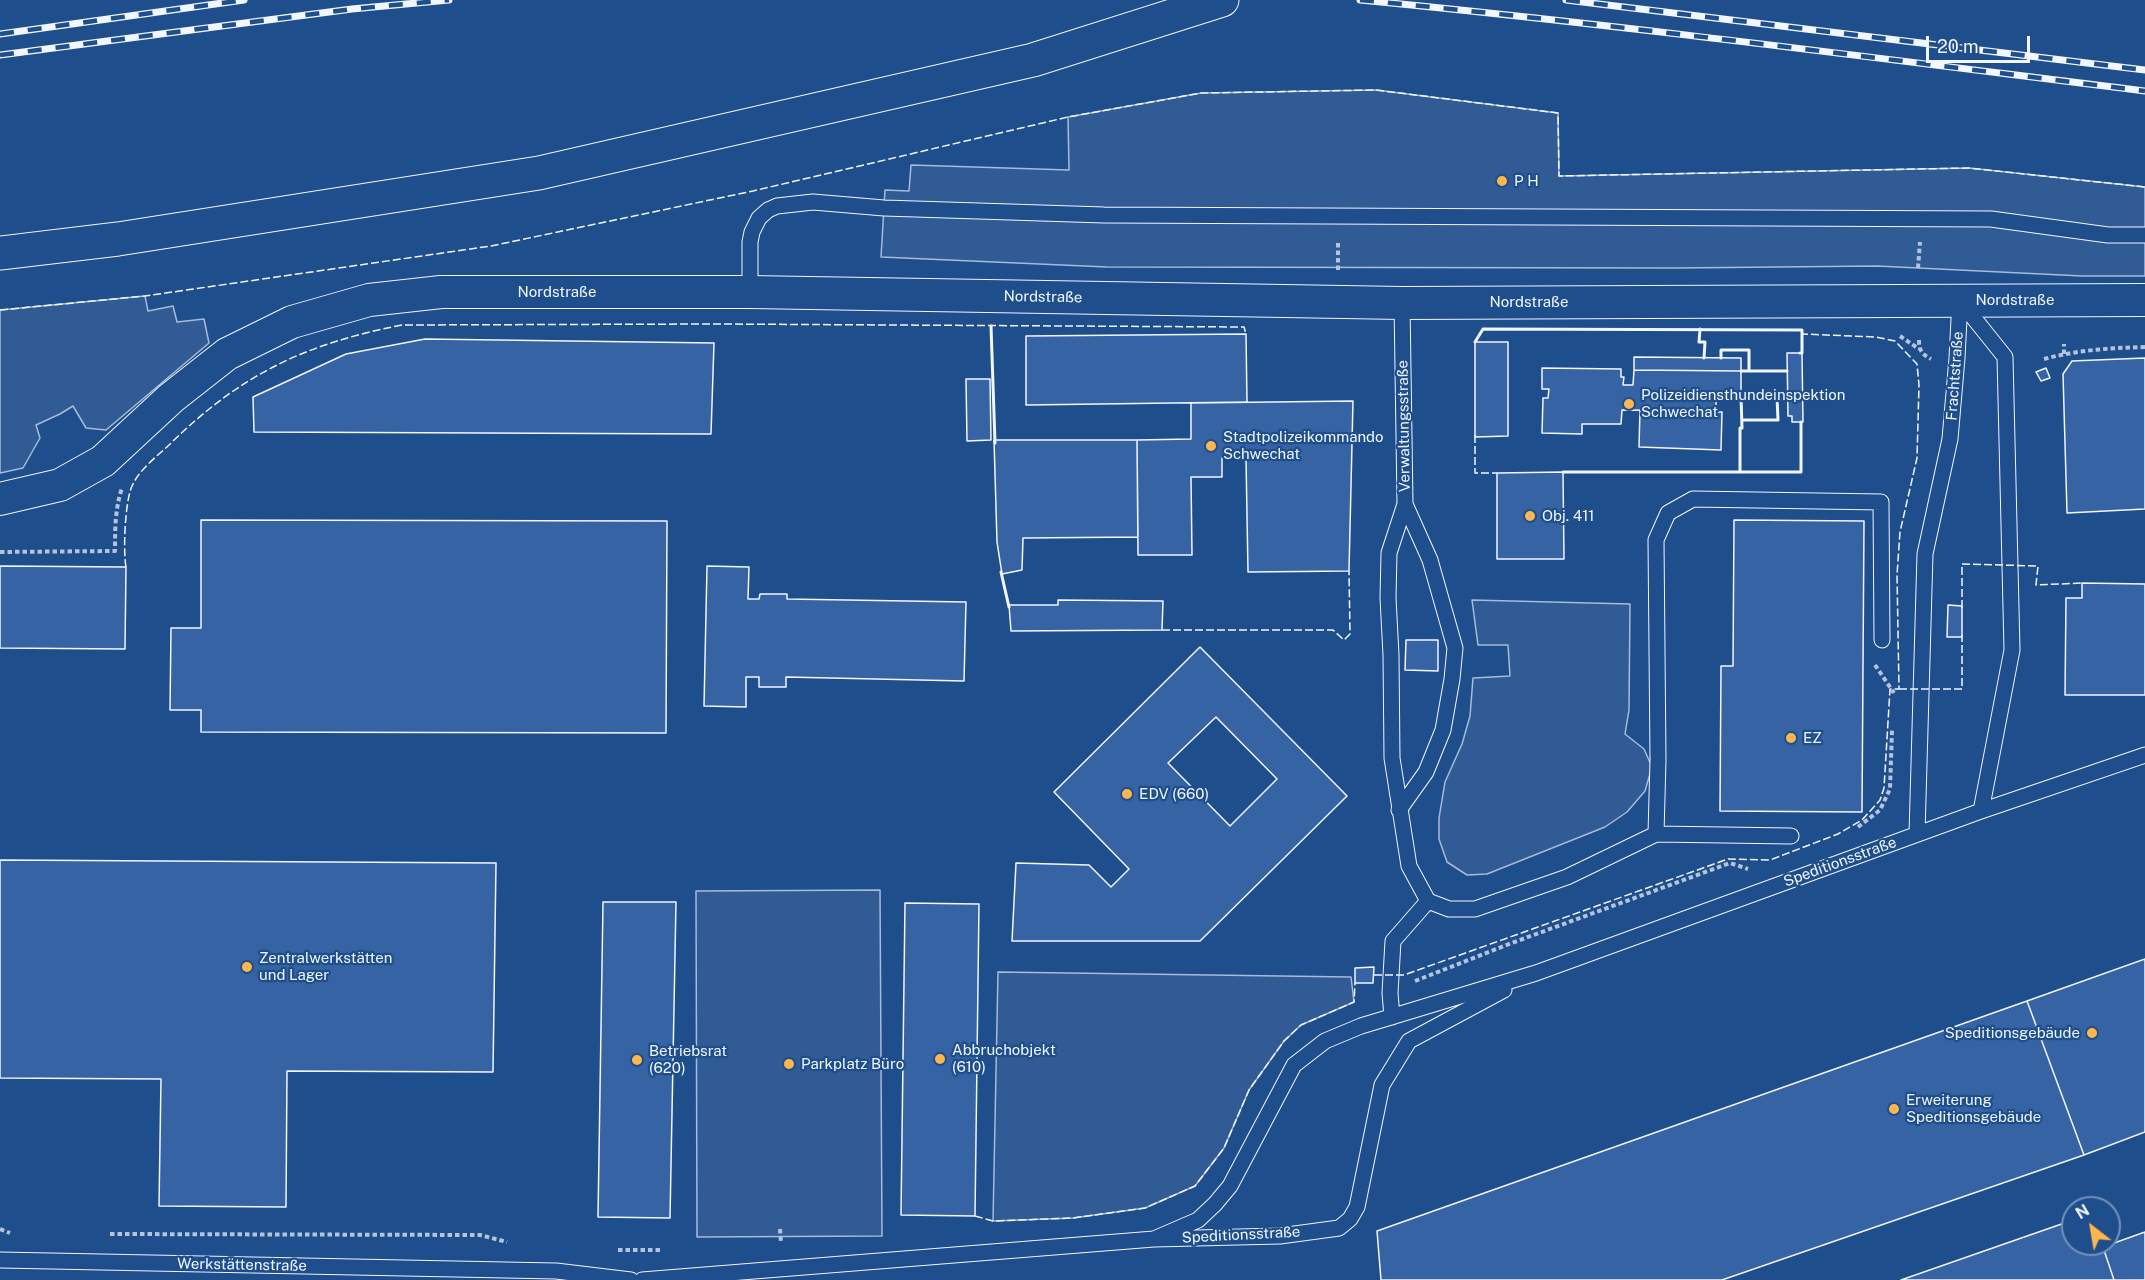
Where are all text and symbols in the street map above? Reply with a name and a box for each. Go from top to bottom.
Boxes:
scale bar [1929,24,2032,62]
text: 20 m [1937,36,1979,57]
place label: P H [1514,172,1539,190]
marker: P H [1495,174,1509,188]
street label: Nordstraße [518,283,596,301]
street label: Nordstraße [1003,287,1083,307]
street label: Nordstraße [1976,291,2054,309]
street label: Nordstraße [1490,293,1568,311]
street label: Frachtstraße [1943,331,1967,421]
street label: Verwaltungsstraße [1394,360,1414,492]
place label: Polizeidiensthundeinspektion Schwechat [1641,386,1845,421]
marker: Polizeidiensthundeinspektion Schwechat [1622,397,1636,411]
place label: Stadtpolizeikommando Schwechat [1223,428,1384,463]
marker: Stadtpolizeikommando Schwechat [1204,439,1218,453]
place label: Obj. 411 [1542,507,1594,525]
marker: Obj. 411 [1523,509,1537,523]
place label: EZ [1803,729,1822,747]
marker: EZ [1784,731,1798,745]
place label: EDV (660) [1139,785,1209,803]
marker: EDV (660) [1120,787,1134,801]
street label: Speditionsstraße [1781,833,1899,891]
place label: Zentralwerkstätten und Lager [259,949,392,984]
marker: Zentralwerkstätten und Lager [240,960,254,974]
place label: Speditionsgebäude [1945,1024,2080,1042]
marker: Speditionsgebäude [2085,1026,2099,1040]
place label: Abbruchobjekt (610) [952,1041,1056,1076]
place label: Betriebsrat (620) [649,1042,727,1077]
marker: Abbruchobjekt (610) [933,1052,947,1066]
marker: Betriebsrat (620) [630,1053,644,1067]
place label: Parkplatz Büro [801,1055,904,1073]
marker: Parkplatz Büro [782,1057,796,1071]
place label: Erweiterung Speditionsgebäude [1906,1091,2041,1126]
marker: Erweiterung Speditionsgebäude [1887,1102,1901,1116]
north arrow [2061,1196,2121,1256]
text: N [2072,1200,2093,1223]
street label: Speditionsstraße [1181,1223,1301,1247]
street label: Werkstättenstraße [177,1255,307,1275]

